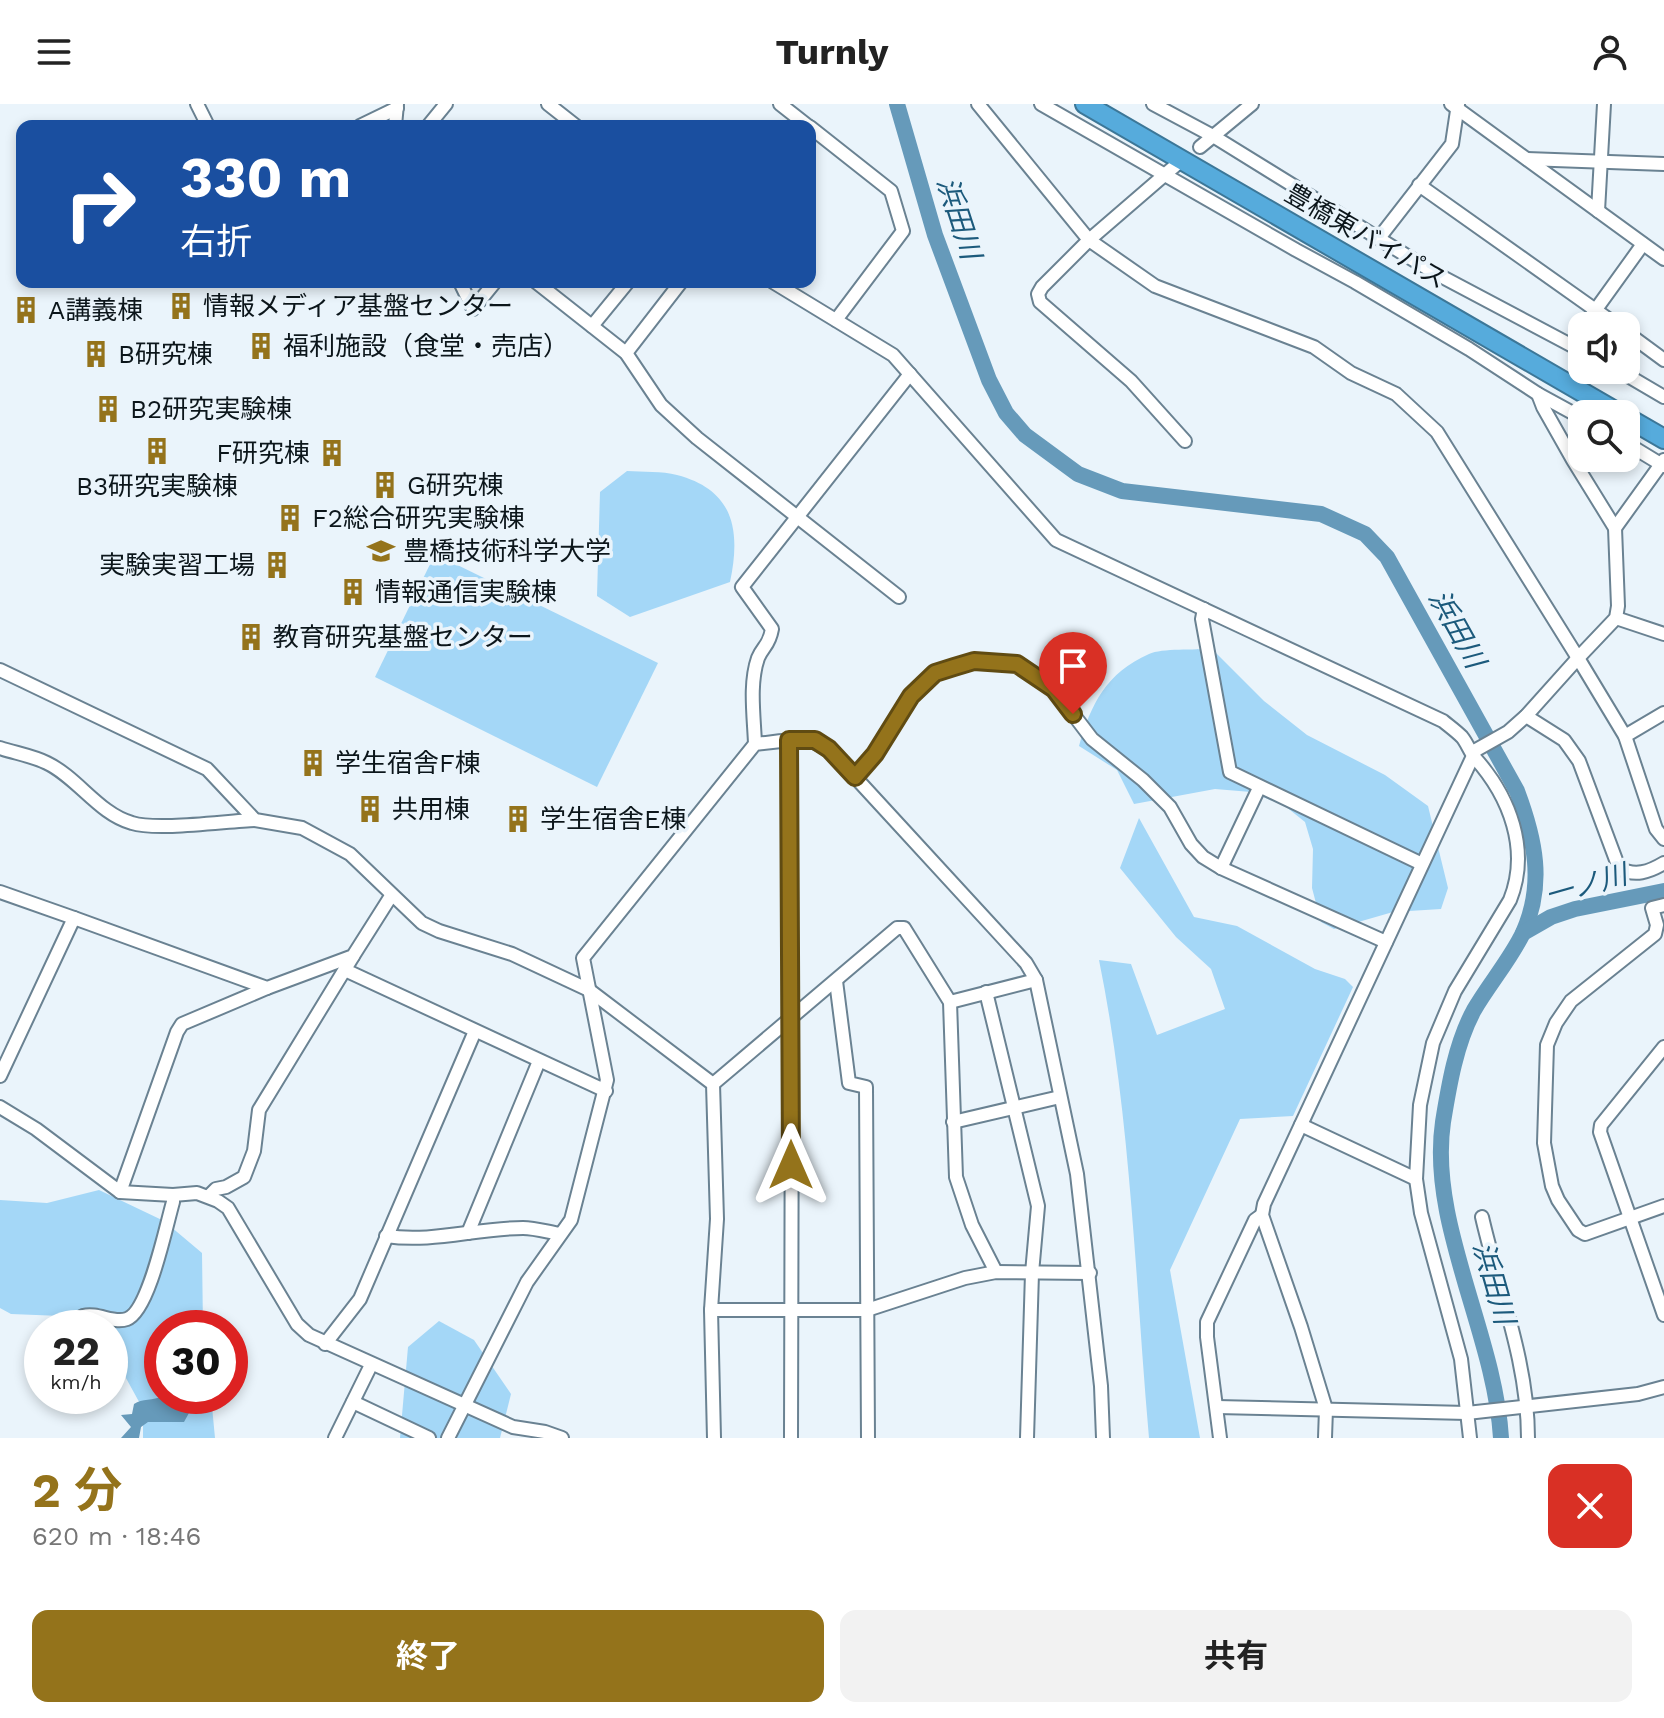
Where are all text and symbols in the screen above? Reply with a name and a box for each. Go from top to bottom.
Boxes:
icon: menu [32,30,76,74]
icon: person [1588,30,1632,74]
text: Turnly [776,31,888,73]
text: 330 m [180,145,351,211]
icon: right [48,152,152,256]
water label: 浜田川 [930,173,989,266]
street label: 豊橋東バイパス [1280,178,1452,294]
text: 右折 [180,221,252,263]
building icon: 情報メディア基盤センター [166,291,196,321]
place label: 情報メディア基盤センター [203,291,513,321]
building icon: A講義棟 [11,295,41,325]
place label: A講義棟 [48,295,143,325]
map controls [1568,312,1640,472]
button: sound [1568,312,1640,384]
building icon: 福利施設（食堂・売店） [246,331,276,361]
place label: 福利施設（食堂・売店） [283,331,569,361]
building icon: B研究棟 [81,339,111,369]
place label: B研究棟 [118,339,213,369]
building icon: B2研究実験棟 [93,394,123,424]
place label: B2研究実験棟 [130,394,292,424]
button: search [1568,400,1640,472]
building icon: B3研究実験棟 [142,436,172,466]
place label: F研究棟 [216,438,310,468]
building icon: F研究棟 [317,438,347,468]
building icon: G研究棟 [370,470,400,500]
place label: G研究棟 [407,470,504,500]
place label: B3研究実験棟 [76,471,238,501]
building icon: F2総合研究実験棟 [275,503,305,533]
place label: F2総合研究実験棟 [312,503,525,533]
school or university icon: 豊橋技術科学大学 [366,536,396,566]
place label: 豊橋技術科学大学 [403,536,611,566]
place label: 実験実習工場 [99,550,255,580]
building icon: 実験実習工場 [262,550,292,580]
building icon: 情報通信実験棟 [338,577,368,607]
place label: 情報通信実験棟 [375,577,557,607]
water label: 浜田川 [1422,584,1493,676]
building icon: 教育研究基盤センター [236,622,266,652]
place label: 教育研究基盤センター [273,622,533,652]
pin [1039,632,1107,714]
icon: arrive [1051,644,1095,688]
building icon: 学生宿舎F棟 [298,748,328,778]
place label: 学生宿舎F棟 [335,748,481,778]
building icon: 共用棟 [355,794,385,824]
place label: 共用棟 [392,794,470,824]
building icon: 学生宿舎E棟 [503,804,533,834]
place label: 学生宿舎E棟 [540,804,687,834]
water label: 一ノ川 [1541,857,1634,912]
position arrow [749,1123,833,1207]
water label: 浜田川 [1467,1238,1522,1331]
speed limit sign: 30 [144,1310,248,1414]
text: 22 [52,1328,100,1375]
text: km/h [50,1370,102,1394]
text: 2 分 [32,1462,122,1519]
button: close [1548,1464,1632,1548]
text: 620 m · 18:46 [32,1521,201,1551]
button: 終了 [32,1610,824,1702]
button: 共有 [840,1610,1632,1702]

